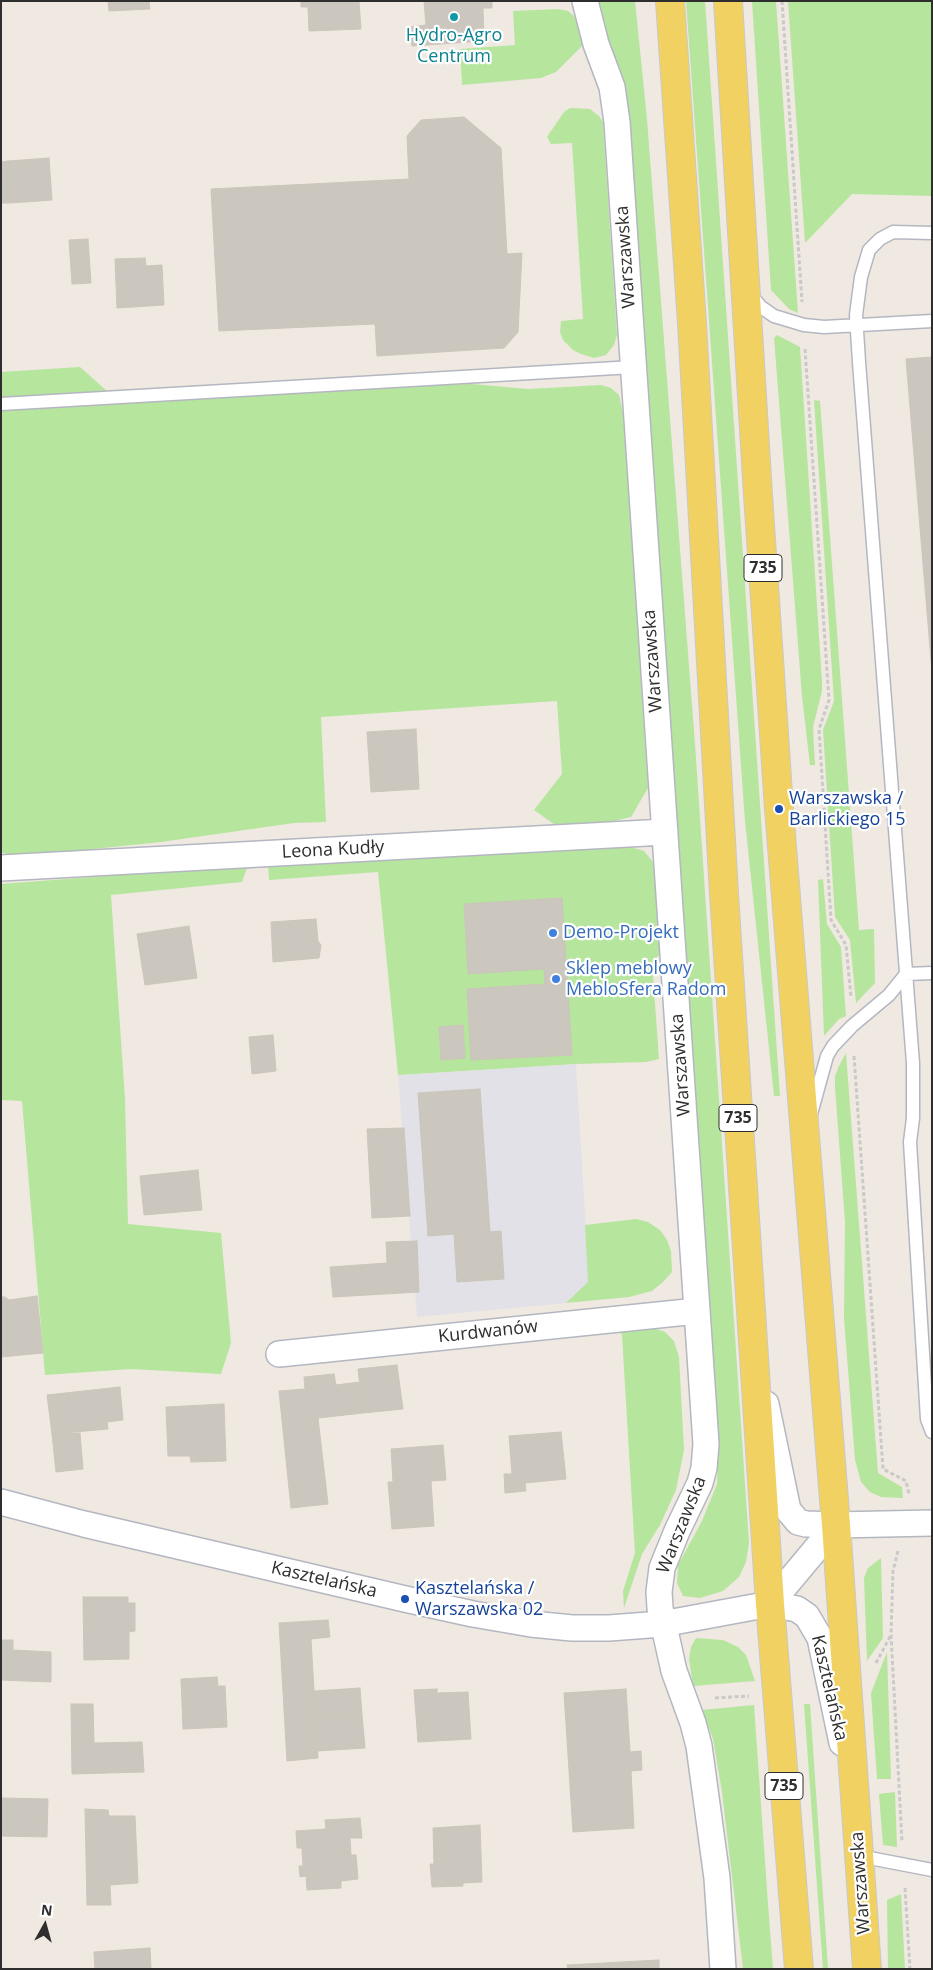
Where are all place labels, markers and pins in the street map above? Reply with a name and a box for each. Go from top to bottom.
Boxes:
marker: Hydro-Agro Centrum [448,11,460,23]
place label: Hydro-Agro Centrum [406,25,502,68]
place label: Warszawska / Barlickiego 15 [789,788,906,831]
marker: Warszawska / Barlickiego 15 [773,803,785,815]
place label: Demo-Projekt [563,922,679,944]
marker: Demo-Projekt [547,927,559,939]
place label: Sklep meblowy MebloSfera Radom [566,958,726,1001]
marker: Sklep meblowy MebloSfera Radom [550,973,562,985]
place label: Kasztelańska / Warszawska 02 [415,1578,543,1620]
marker: Kasztelańska / Warszawska 02 [399,1593,411,1605]

